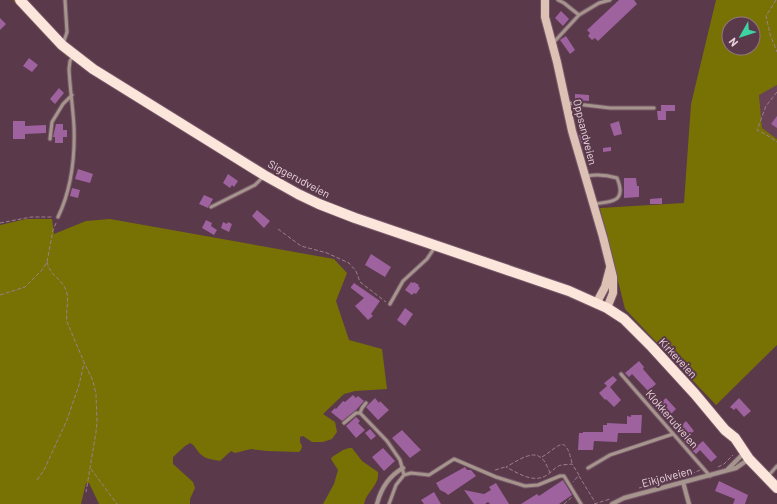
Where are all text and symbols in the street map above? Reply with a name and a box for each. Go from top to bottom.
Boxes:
north arrow [721,16,761,56]
text: N [725,36,740,50]
street label: Oppsandveien [571,98,600,166]
street label: Siggerudveien [266,157,332,200]
street label: Kirkeveien [657,335,700,380]
street label: Klokkerudveien [643,387,701,451]
street label: Eikjolveien [640,464,694,489]

